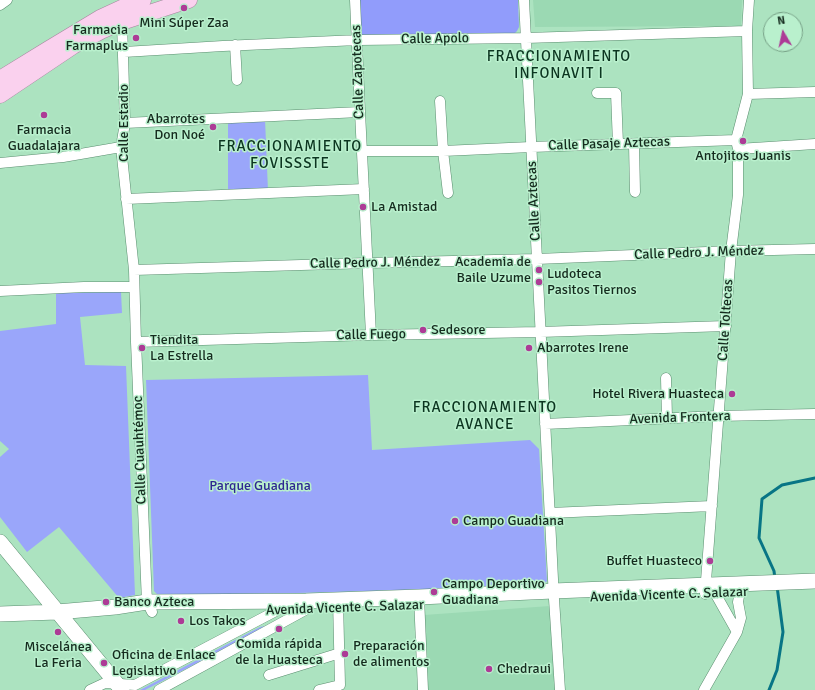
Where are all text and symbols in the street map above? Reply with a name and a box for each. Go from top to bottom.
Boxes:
marker: Mini Súper Zaa [179,3,189,13]
north arrow [763,12,803,52]
text: N [776,14,786,28]
place label: Mini Súper Zaa [139,15,229,31]
place label: Farmacia Farmaplus [66,22,128,54]
street label: Calle Zapotecas [348,25,368,119]
street label: Calle Apolo [401,30,469,48]
marker: Farmacia Farmaplus [131,33,141,43]
district label: FRACCIONAMIENTO INFONAVIT I [487,48,631,83]
street label: Calle Estadio [116,84,132,162]
marker: Farmacia Guadalajara [39,110,49,120]
place label: Abarrotes Don Noé [147,111,205,144]
place label: Farmacia Guadalajara [8,122,80,154]
marker: Abarrotes Don Noé [208,122,218,132]
street label: Calle Pasaje Aztecas [548,133,670,155]
marker: Antojitos Juanis [738,136,748,146]
district label: FRACCIONAMIENTO FOVISSSTE [218,138,362,173]
place label: Antojitos Juanis [695,148,791,164]
street label: Calle Aztecas [524,161,544,241]
place label: La Amistad [371,199,437,215]
marker: La Amistad [358,202,368,212]
street label: Calle Pedro J. Méndez [634,242,764,264]
street label: Calle Pedro J. Méndez [310,253,440,273]
place label: Academia de Baile Uzume [455,254,531,286]
marker: Academia de Baile Uzume [534,265,544,275]
place label: Ludoteca Pasitos Tiernos [547,266,637,298]
marker: Ludoteca Pasitos Tiernos [534,277,544,287]
street label: Calle Toltecas [715,279,737,361]
place label: Sedesore [431,322,486,338]
marker: Sedesore [418,325,428,335]
street label: Calle Fuego [336,326,406,344]
place label: Tiendita La Estrella [150,332,213,364]
place label: Abarrotes Irene [537,340,629,356]
marker: Tiendita La Estrella [137,343,147,353]
marker: Abarrotes Irene [524,343,534,353]
place label: Hotel Rivera Huasteca [592,386,724,402]
marker: Hotel Rivera Huasteca [727,389,737,399]
street label: Calle Cuauhtémoc [130,395,150,505]
district label: FRACCIONAMIENTO AVANCE [413,399,557,434]
street label: Avenida Frontera [629,408,731,428]
park label: Parque Guadiana [209,478,311,494]
place label: Campo Guadiana [463,513,564,529]
marker: Campo Guadiana [450,516,460,526]
place label: Buffet Huasteco [606,553,702,569]
marker: Buffet Huasteco [705,556,715,566]
place label: Campo Deportivo Guadiana [442,576,545,608]
street label: Avenida Vicente C. Salazar [590,584,748,606]
marker: Campo Deportivo Guadiana [429,587,439,597]
place label: Banco Azteca [114,594,194,610]
marker: Banco Azteca [101,597,111,607]
street label: Avenida Vicente C. Salazar [266,597,424,619]
place label: Los Takos [189,613,246,629]
marker: Los Takos [176,616,186,626]
marker: Comida rápida de la Huasteca [274,624,284,634]
marker: Miscelánea La Feria [53,627,63,637]
place label: Comida rápida de la Huasteca [235,636,323,668]
place label: Preparación de alimentos [353,638,429,670]
place label: Miscelánea La Feria [24,639,92,672]
place label: Oficina de Enlace Legislativo [112,647,216,680]
marker: Preparación de alimentos [340,649,350,659]
marker: Oficina de Enlace Legislativo [99,658,109,668]
place label: Chedraui [497,661,551,677]
marker: Chedraui [484,664,494,674]

